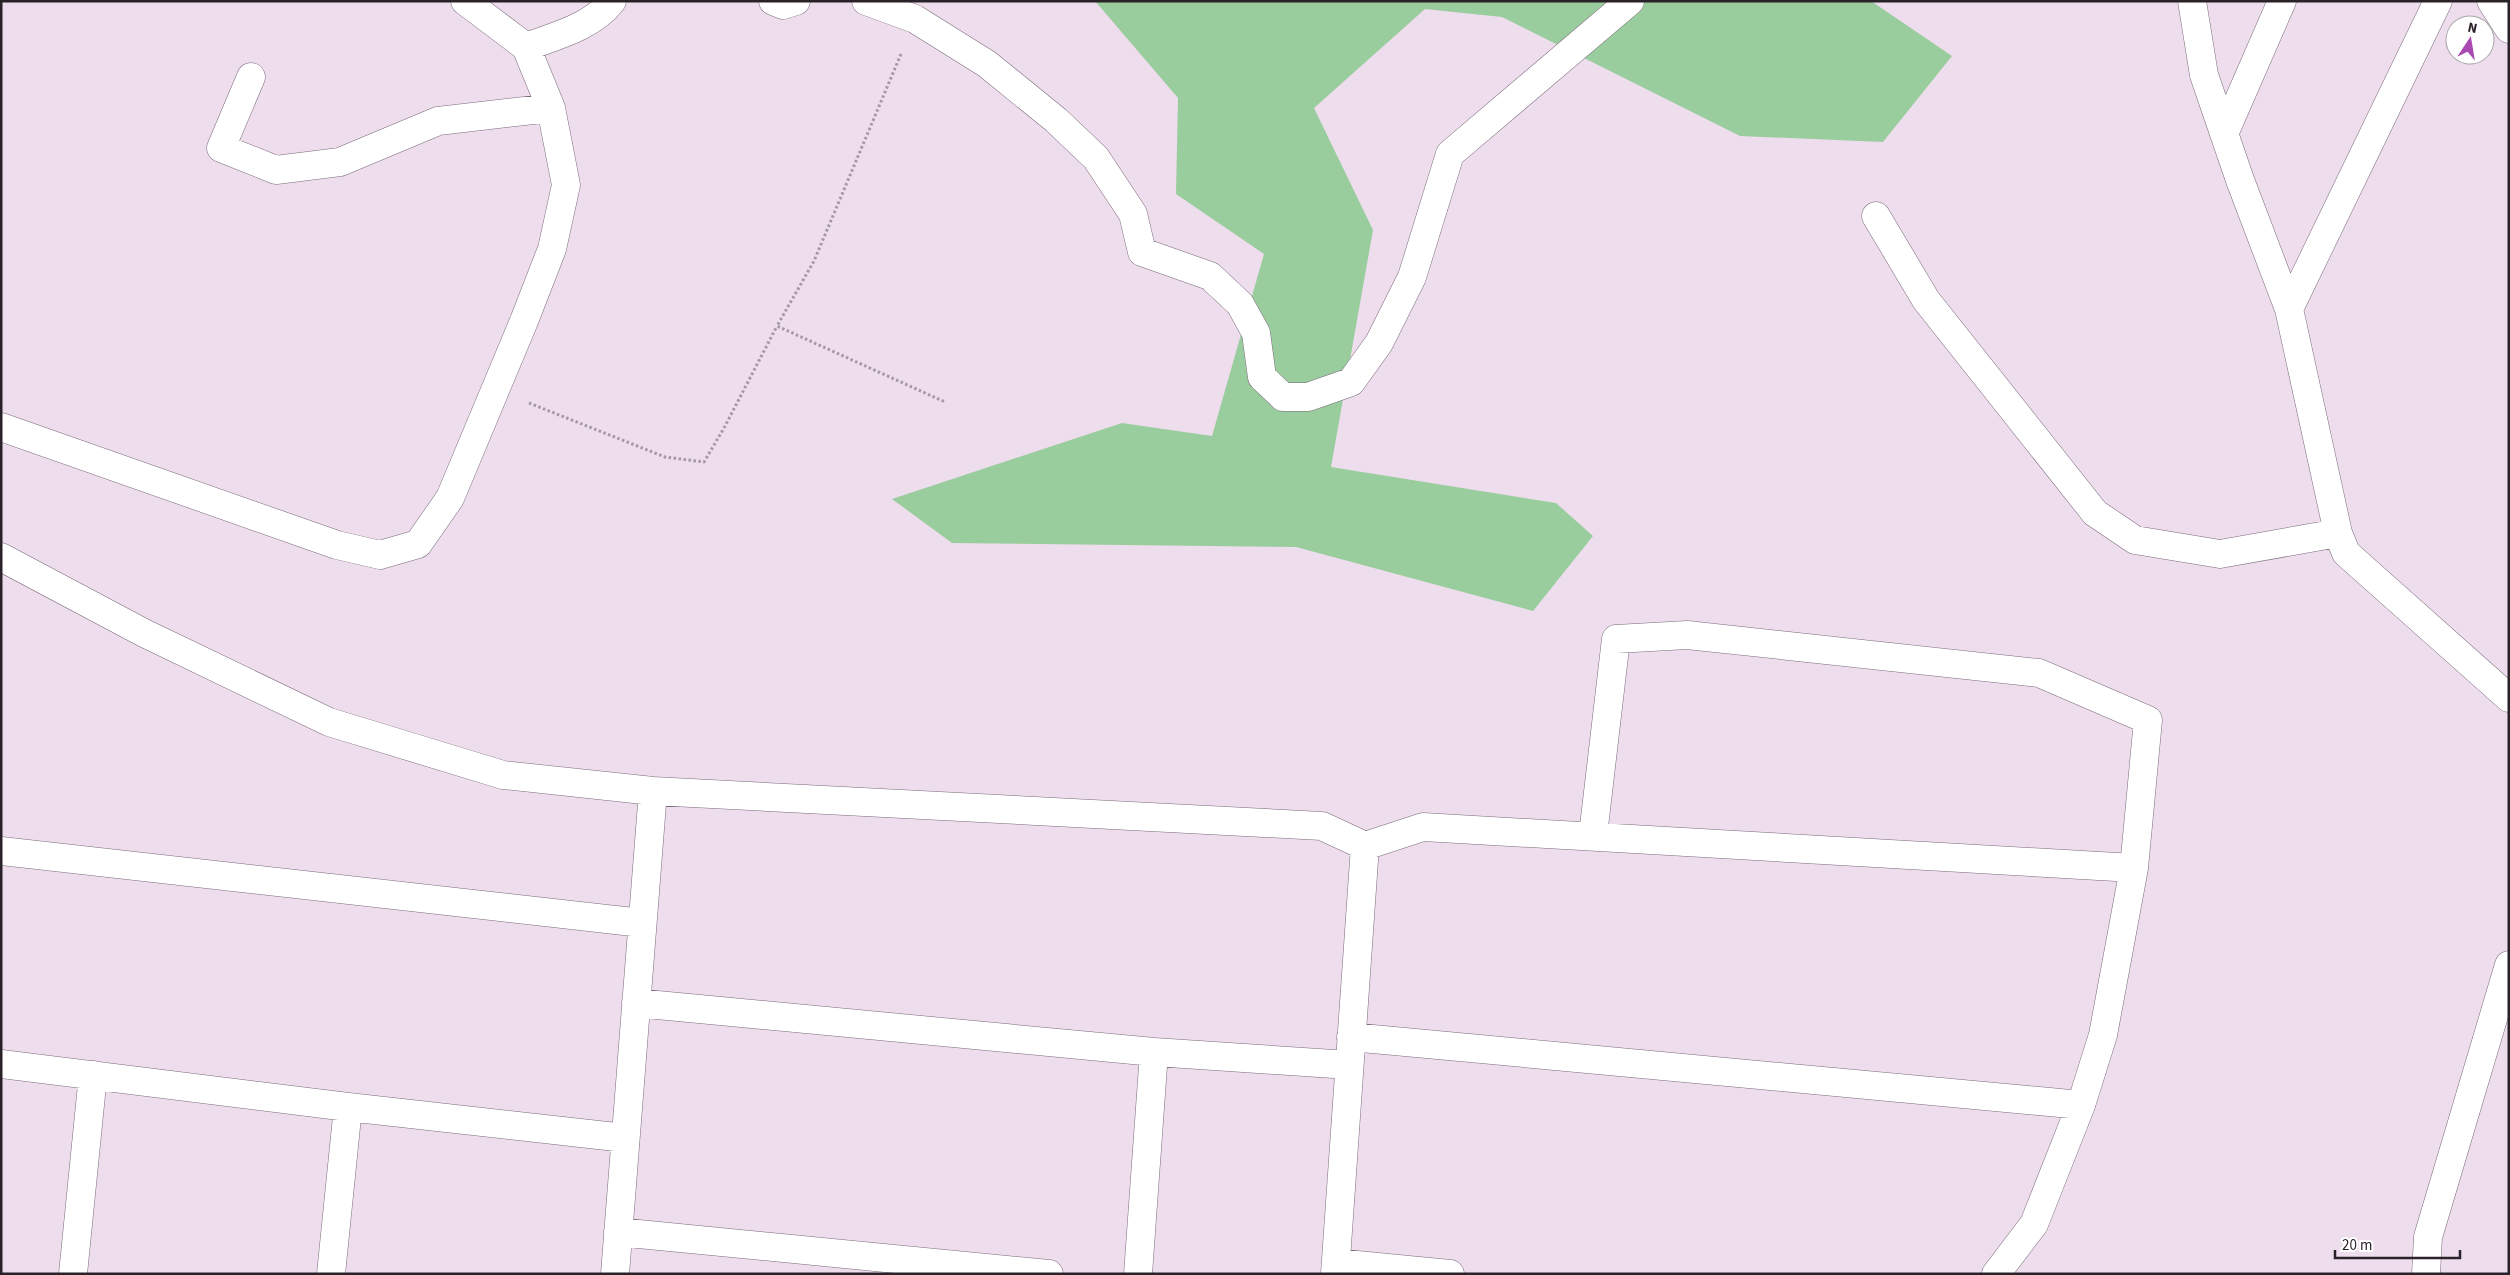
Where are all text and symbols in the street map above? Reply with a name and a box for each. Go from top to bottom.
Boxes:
north arrow [2445,15,2495,65]
text: N [2466,18,2479,39]
scale bar [2335,1228,2460,1260]
text: 20 m [2342,1235,2372,1256]

